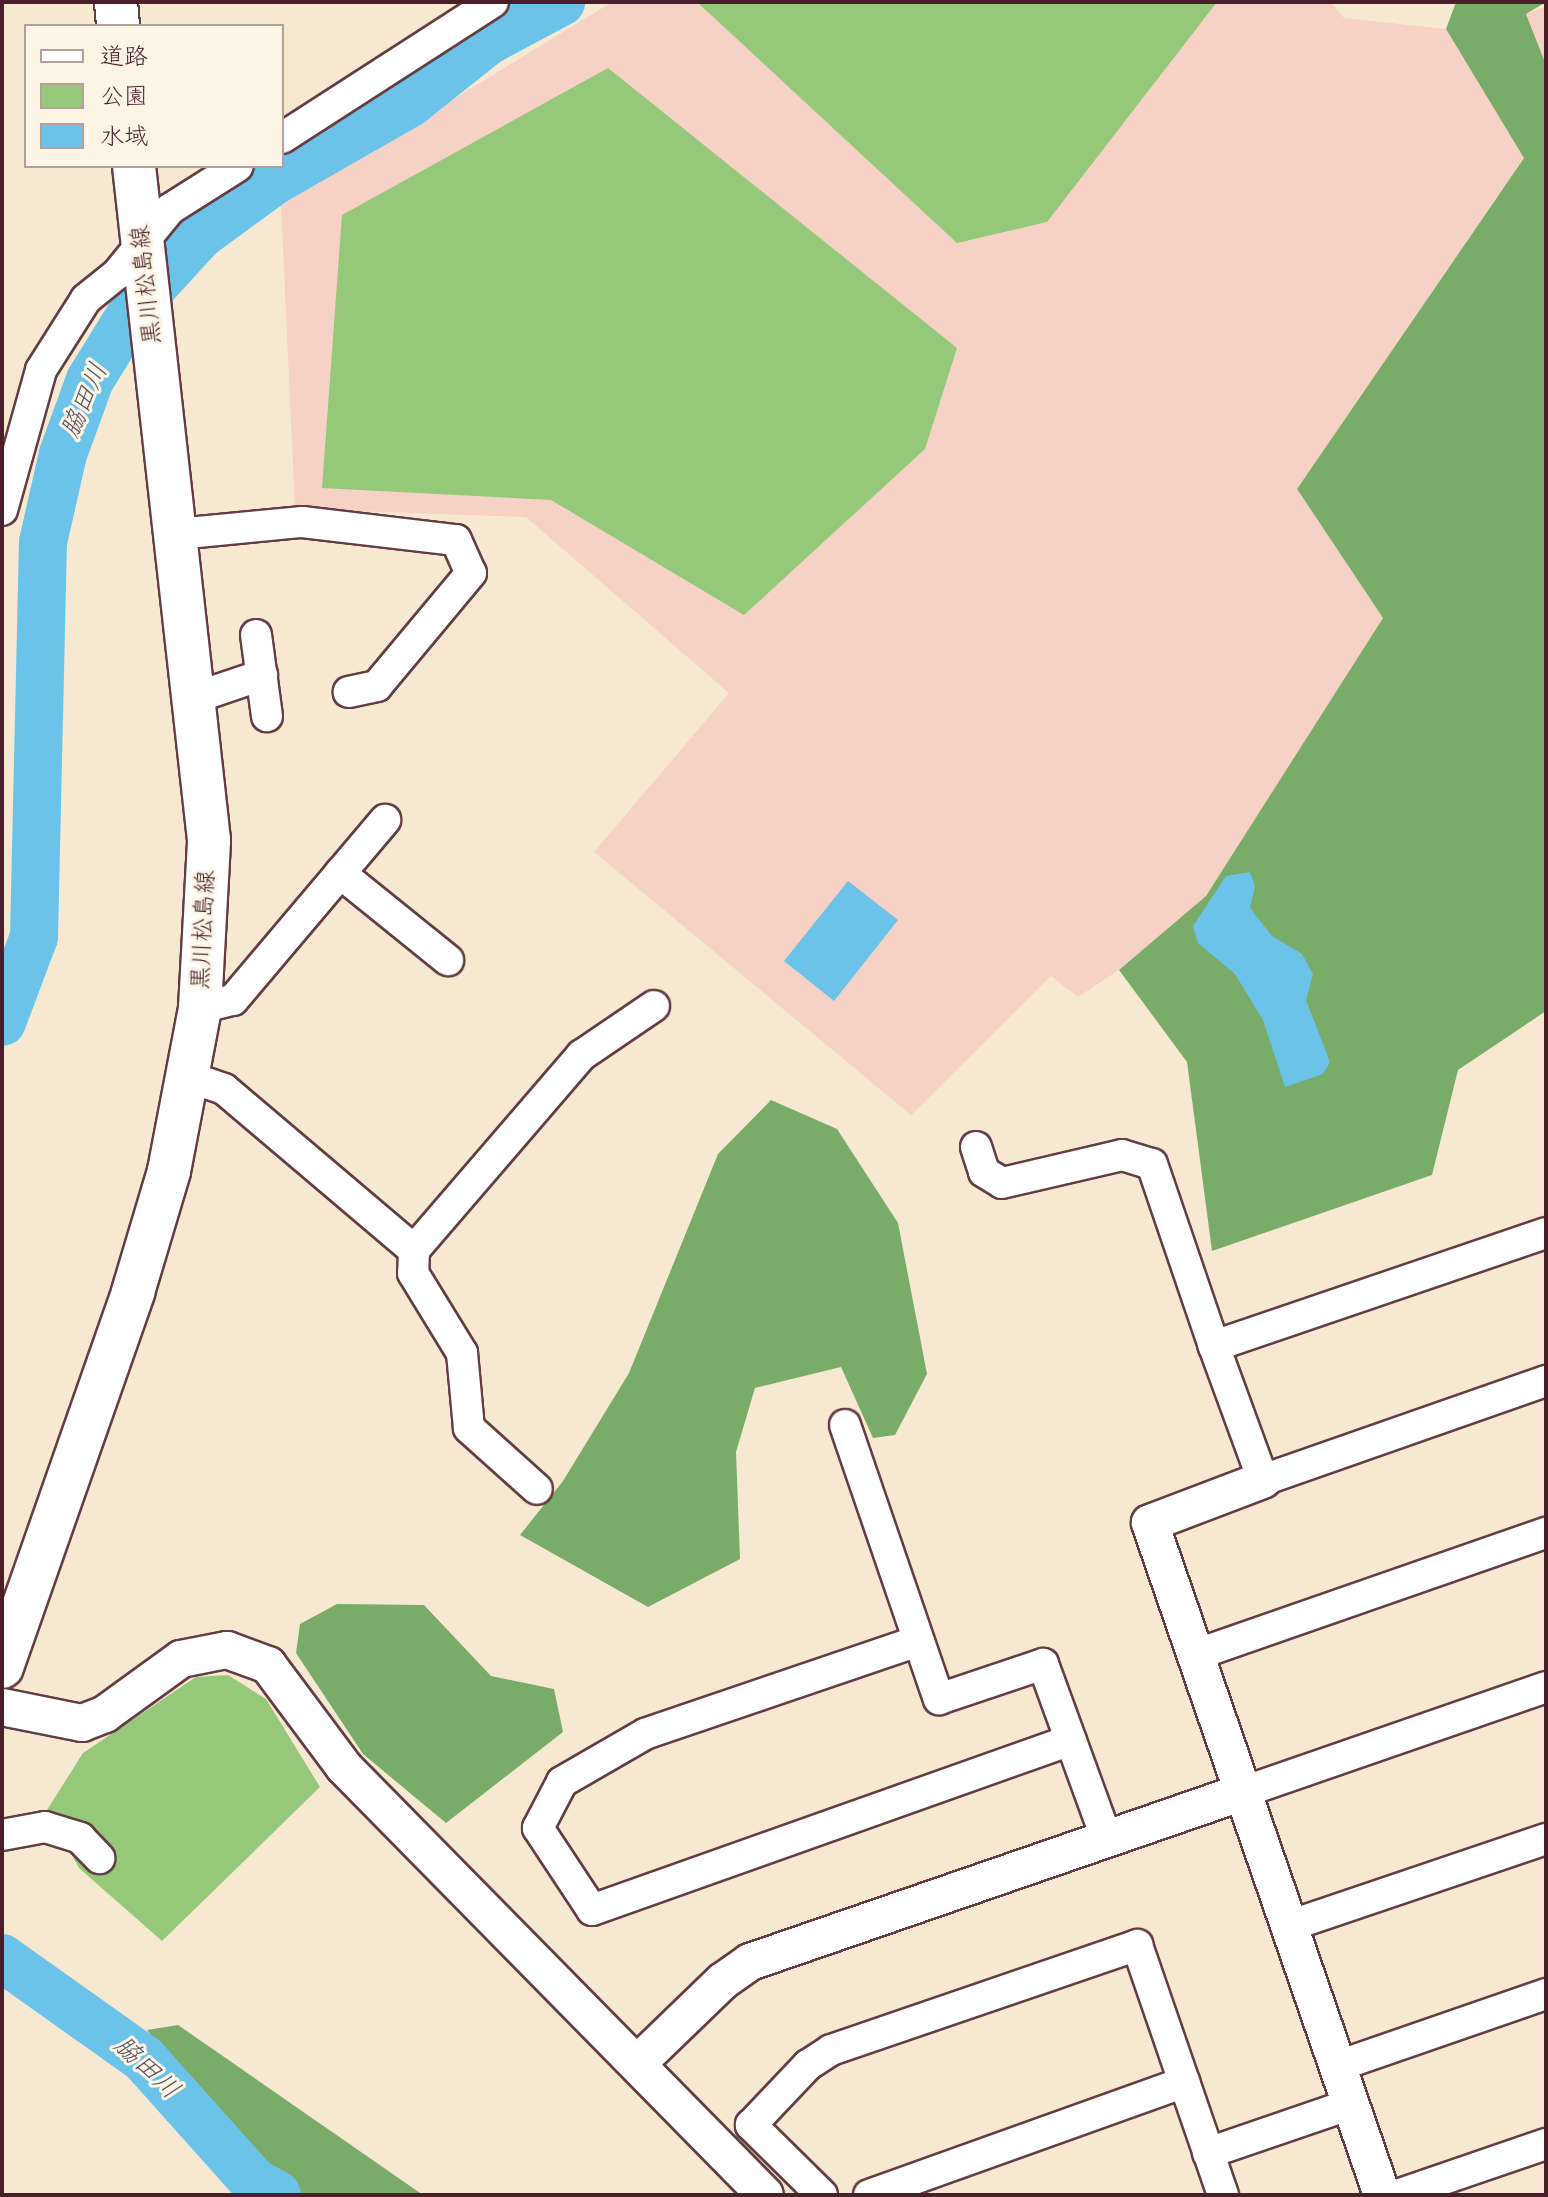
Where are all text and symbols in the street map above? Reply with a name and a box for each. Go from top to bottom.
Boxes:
legend [24,24,284,168]
text: 道路 [100,38,148,77]
text: 公園 [100,78,148,117]
text: 水域 [100,118,148,157]
street label: 黒川松島線 [126,224,168,346]
water label: 脇田川 [56,359,116,443]
street label: 黒川松島線 [186,869,222,991]
water label: 脇田川 [107,2031,185,2107]

